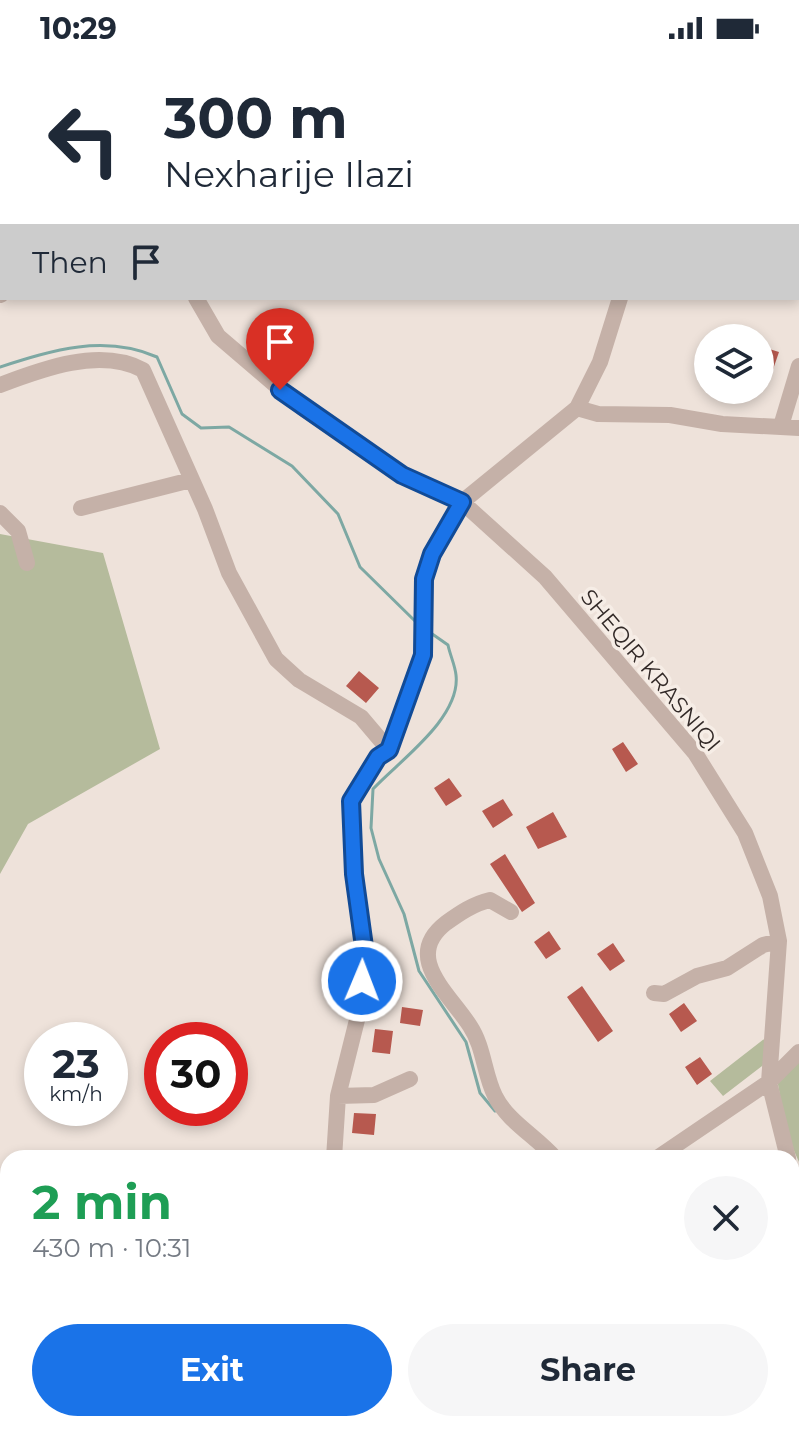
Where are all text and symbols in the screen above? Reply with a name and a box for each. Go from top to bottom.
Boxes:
text: 10:29 [40,10,117,47]
text: 300 m [164,84,348,152]
icon: left [32,88,136,192]
text: Nexharije Ilazi [164,152,414,196]
icon: arrive [124,240,168,284]
text: Then [32,244,108,281]
pin [246,308,314,390]
icon: arrive [258,320,302,364]
map controls [694,324,774,404]
button: layers [694,324,774,404]
street label: SHEQIR KRASNIQI [575,584,726,757]
position arrow [320,939,404,1023]
speed limit sign: 30 [144,1022,248,1126]
text: 23 [52,1039,100,1088]
text: km/h [49,1082,103,1106]
text: 2 min [32,1173,172,1231]
button: close [684,1176,768,1260]
text: 430 m · 10:31 [32,1232,191,1264]
button: Exit [32,1324,392,1416]
button: Share [408,1324,768,1416]

